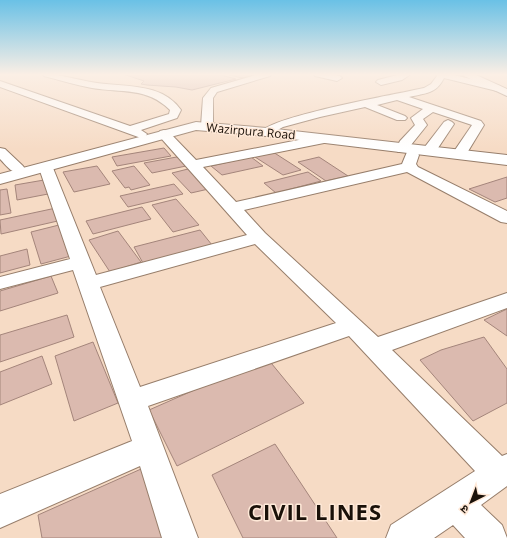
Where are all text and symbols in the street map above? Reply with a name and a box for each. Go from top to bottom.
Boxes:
street label: Wazirpura Road [206,119,296,143]
north arrow [451,482,491,522]
district label: CIVIL LINES [248,496,382,526]
text: उ [456,502,471,518]

